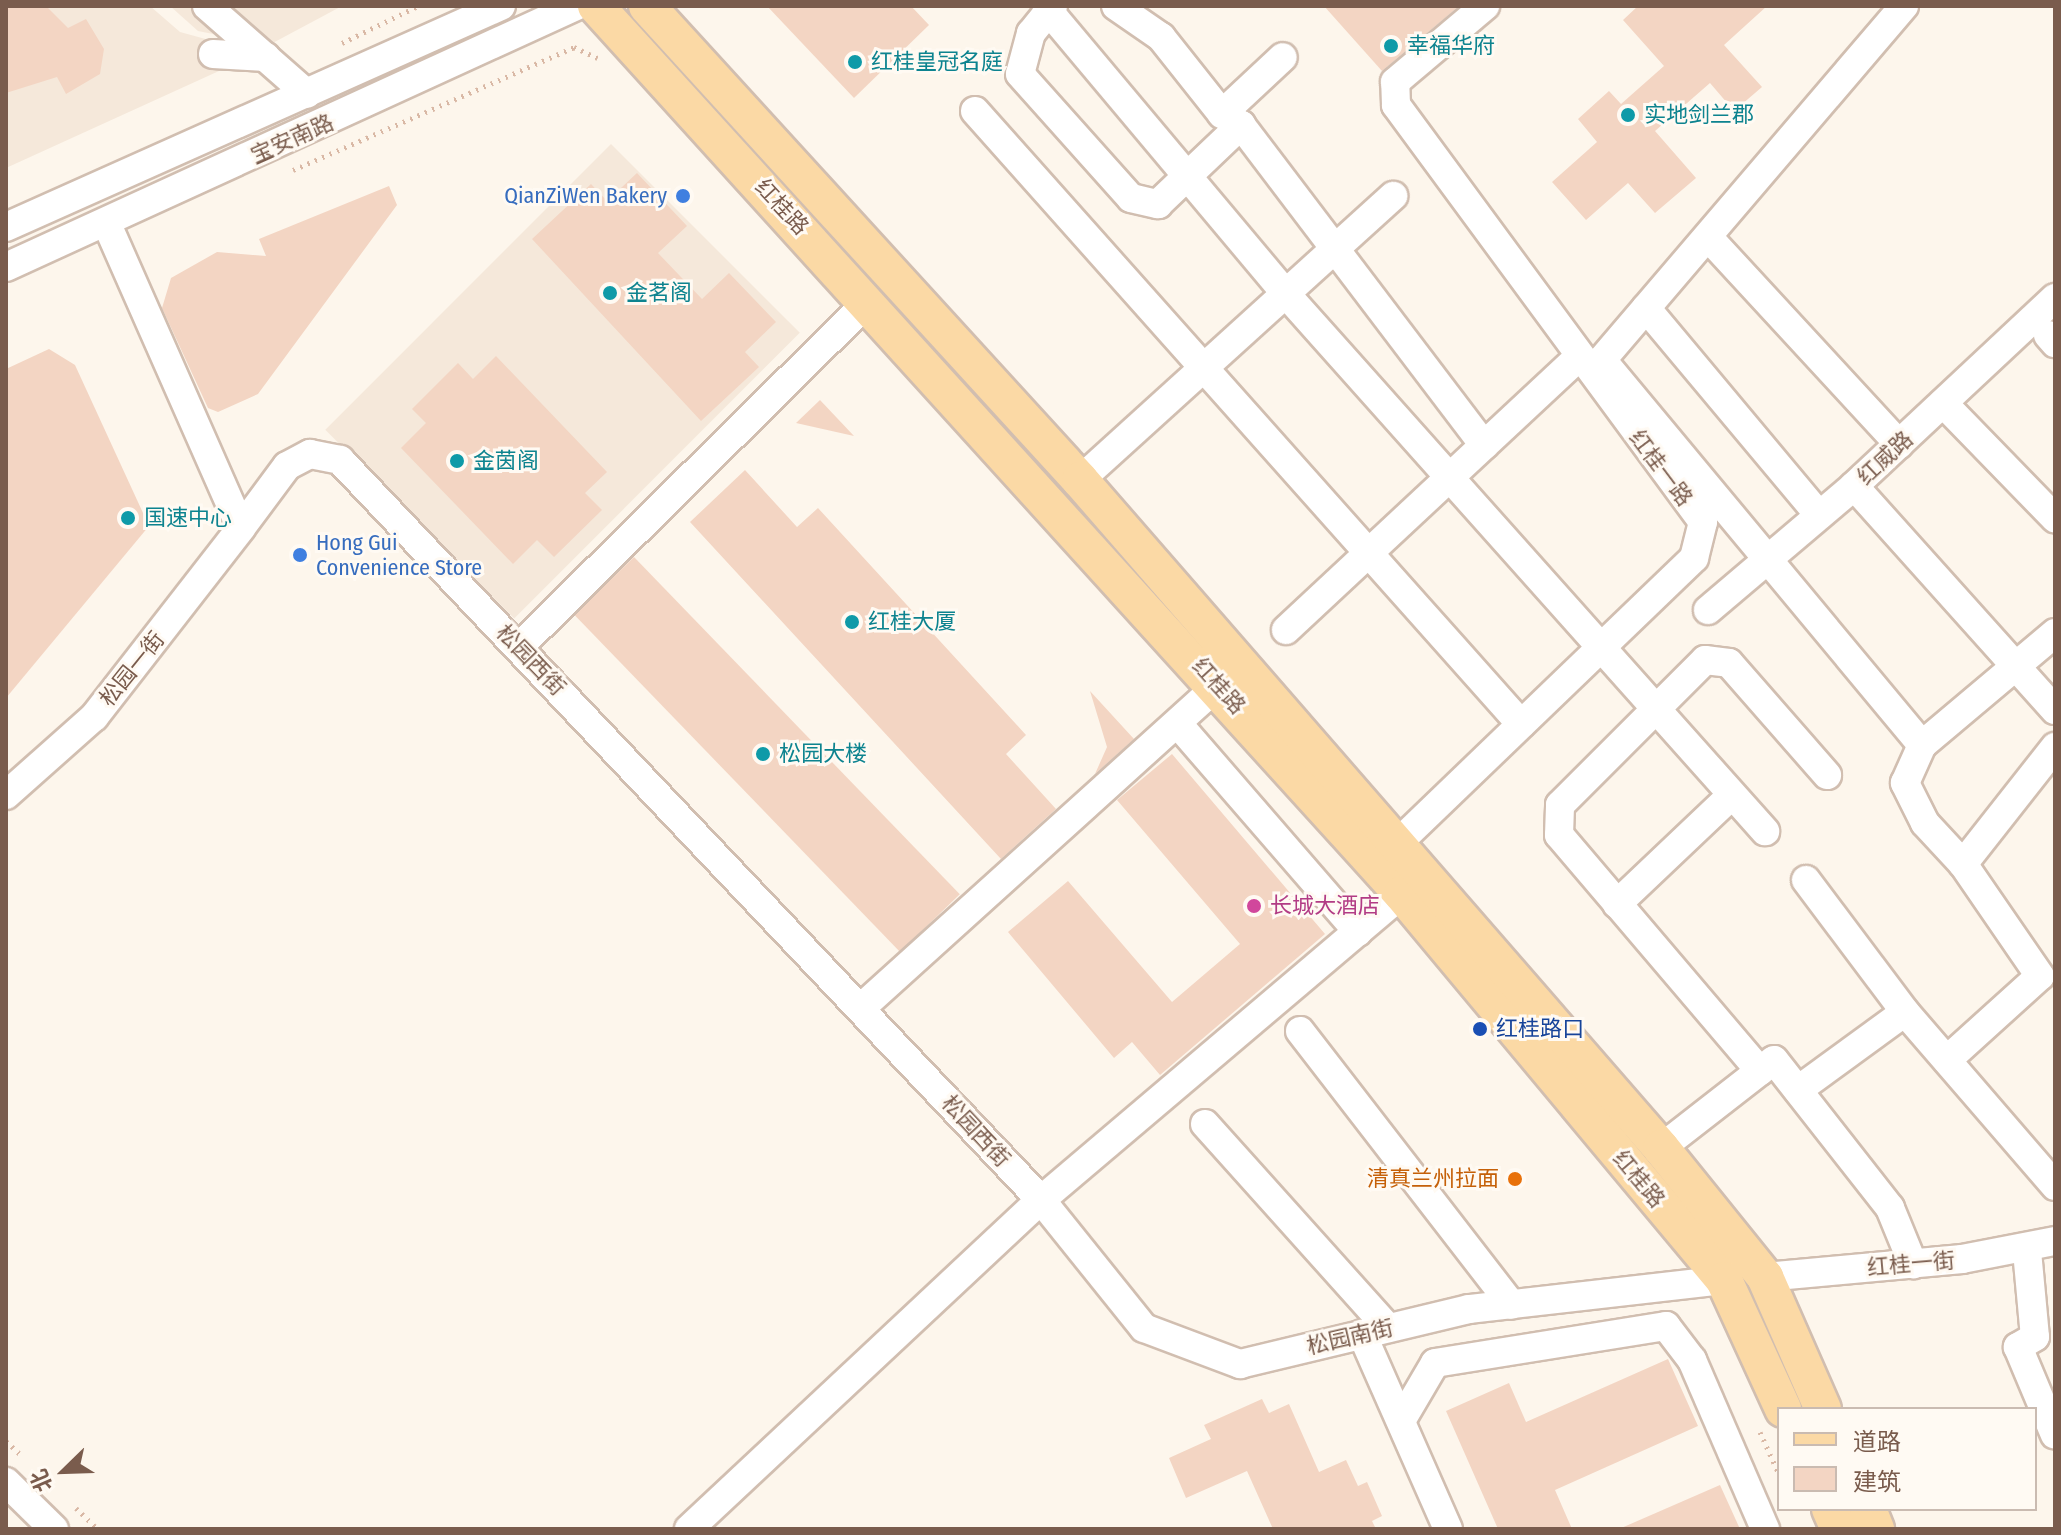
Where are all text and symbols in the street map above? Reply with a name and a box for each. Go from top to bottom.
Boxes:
place label: 幸福华府 [1407,33,1495,59]
marker: 幸福华府 [1382,37,1400,55]
place label: 红桂皇冠名庭 [871,49,1003,75]
marker: 红桂皇冠名庭 [846,53,864,71]
place label: 实地剑兰郡 [1644,102,1754,128]
marker: 实地剑兰郡 [1619,106,1637,124]
street label: 宝安南路 [246,109,338,169]
street label: 红桂路 [750,174,814,240]
place label: QianZiWen Bakery [504,183,667,209]
marker: QianZiWen Bakery [674,187,692,205]
place label: 金茗阁 [626,280,692,306]
marker: 金茗阁 [601,284,619,302]
street label: 红桂一路 [1624,425,1698,511]
street label: 红威路 [1852,426,1918,490]
place label: 金茵阁 [473,448,539,474]
marker: 金茵阁 [448,452,466,470]
place label: 国速中心 [144,505,232,531]
marker: 国速中心 [119,509,137,527]
place label: Hong Gui Convenience Store [316,529,482,580]
marker: Hong Gui Convenience Store [291,546,309,564]
place label: 红桂大厦 [868,609,956,635]
marker: 红桂大厦 [843,613,861,631]
street label: 松园西街 [491,619,571,701]
street label: 松园一街 [94,626,170,712]
street label: 红桂路 [1187,653,1251,719]
place label: 松园大楼 [779,741,867,767]
marker: 松园大楼 [754,745,772,763]
place label: 长城大酒店 [1270,893,1380,919]
marker: 长城大酒店 [1245,897,1263,915]
place label: 红桂路口 [1496,1016,1584,1042]
marker: 红桂路口 [1471,1020,1489,1038]
street label: 松园西街 [936,1090,1016,1172]
street label: 红桂路 [1608,1145,1670,1213]
place label: 清真兰州拉面 [1367,1166,1499,1192]
marker: 清真兰州拉面 [1506,1170,1524,1188]
street label: 红桂一街 [1866,1247,1956,1281]
street label: 松园南街 [1304,1314,1396,1360]
legend [1777,1407,2037,1511]
text: 道路 [1853,1428,1901,1456]
north arrow [24,1431,104,1511]
text: 北 [25,1465,58,1496]
text: 建筑 [1853,1468,1901,1496]

